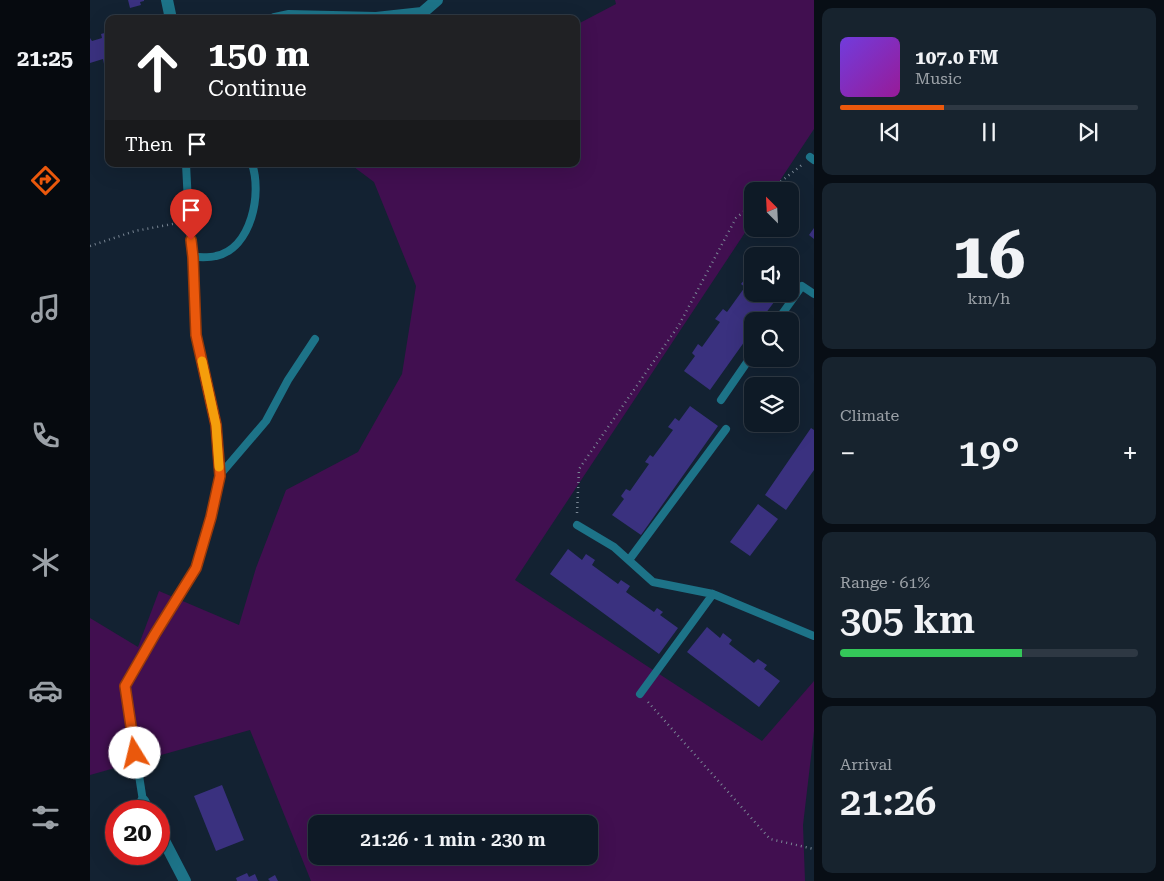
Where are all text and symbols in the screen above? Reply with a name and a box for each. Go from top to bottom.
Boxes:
text: 150 m [208,34,309,75]
icon: ahead [125,35,190,100]
text: 21:25 [17,46,73,71]
text: 107.0 FM [915,46,998,69]
text: Music [915,69,962,88]
text: Continue [208,76,307,101]
icon: previous [876,118,904,146]
icon: pause [975,118,1003,146]
icon: next [1074,118,1102,146]
icon: arrive [183,130,211,158]
text: Then [125,133,173,156]
icon: directions [28,163,63,198]
north arrow [744,182,799,238]
map controls [744,182,799,432]
pin [170,189,212,240]
icon: arrive [177,196,205,224]
text: 16 [953,218,1025,294]
button: sound [744,247,799,302]
text: km/h [968,289,1010,308]
icon: music [28,291,63,326]
button: search [744,312,799,367]
button: layers [744,377,799,432]
text: Climate [840,406,899,425]
icon: phone [28,418,63,453]
text: 19° [958,431,1020,475]
text: − [840,437,856,470]
text: + [1122,437,1138,470]
icon: climate [28,545,63,580]
text: Range · 61% [840,573,930,592]
text: 305 km [840,598,975,642]
icon: car [28,673,63,708]
position arrow [108,726,160,778]
text: Arrival [840,755,892,774]
text: 21:26 [840,780,936,824]
icon: filters [28,800,63,835]
speed limit sign: 20 [105,800,170,865]
text: 21:26 · 1 min · 230 m [360,828,546,851]

